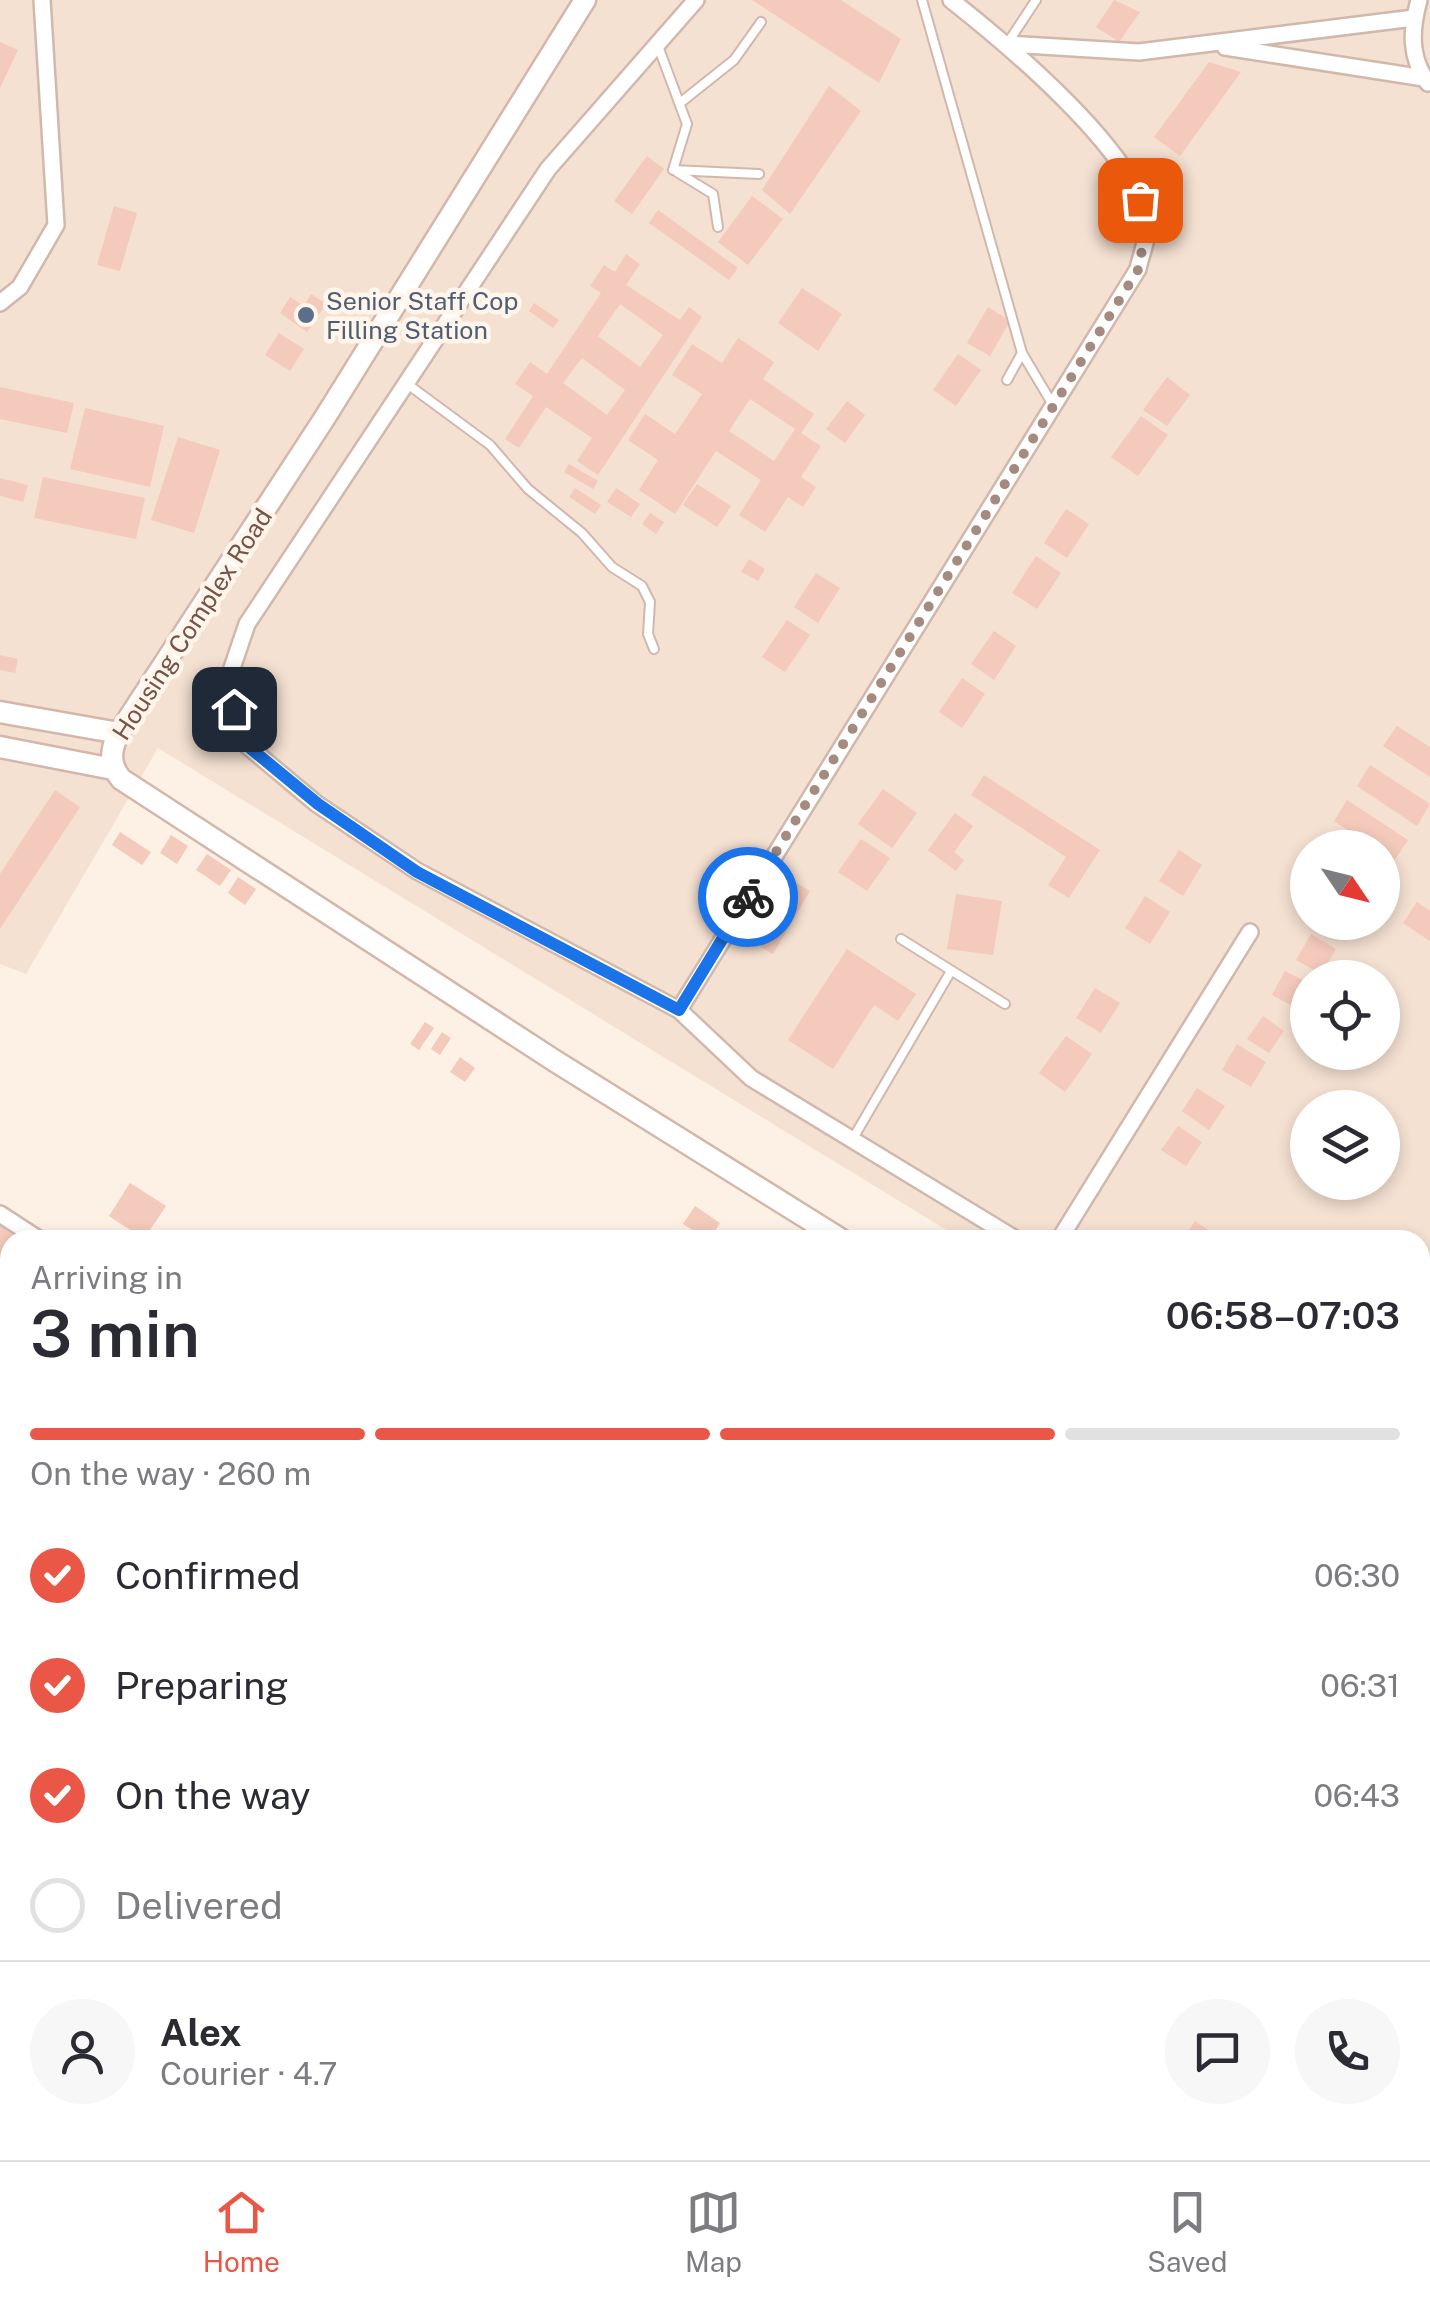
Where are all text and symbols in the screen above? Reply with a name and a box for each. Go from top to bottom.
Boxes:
pin [1098,158,1183,243]
icon: bag [1113,173,1168,228]
place label: Senior Staff Cop Filling Station [326,286,518,345]
marker: Senior Staff Cop Filling Station [295,304,317,326]
street label: Housing Complex Road [106,503,278,745]
pin [192,667,277,752]
icon: home [207,682,262,737]
north arrow [1290,830,1400,940]
map controls [1290,830,1400,1200]
courier [698,847,798,947]
icon: bike [721,870,776,925]
button: locate [1290,960,1400,1070]
button: layers [1290,1090,1400,1200]
text: Arriving in [30,1259,183,1296]
text: 06:58–07:03 [1166,1293,1400,1338]
text: 3 min [30,1295,200,1372]
text: On the way · 260 m [30,1455,311,1492]
icon: check [30,1548,85,1603]
text: Confirmed [115,1553,300,1598]
text: 06:30 [1314,1557,1400,1594]
icon: check [30,1658,85,1713]
text: Preparing [115,1663,289,1708]
text: 06:31 [1320,1667,1400,1704]
icon: check [30,1768,85,1823]
text: On the way [115,1773,311,1818]
text: 06:43 [1313,1777,1400,1814]
text: Delivered [115,1883,283,1928]
button: person [30,1999,135,2104]
button: chat [1165,1999,1270,2104]
button: phone [1295,1999,1400,2104]
text: Alex [160,2010,242,2055]
text: Courier · 4.7 [160,2055,337,2092]
tab: Home [203,2185,280,2278]
tab: Map [685,2185,742,2278]
tab: Saved [1147,2185,1227,2278]

